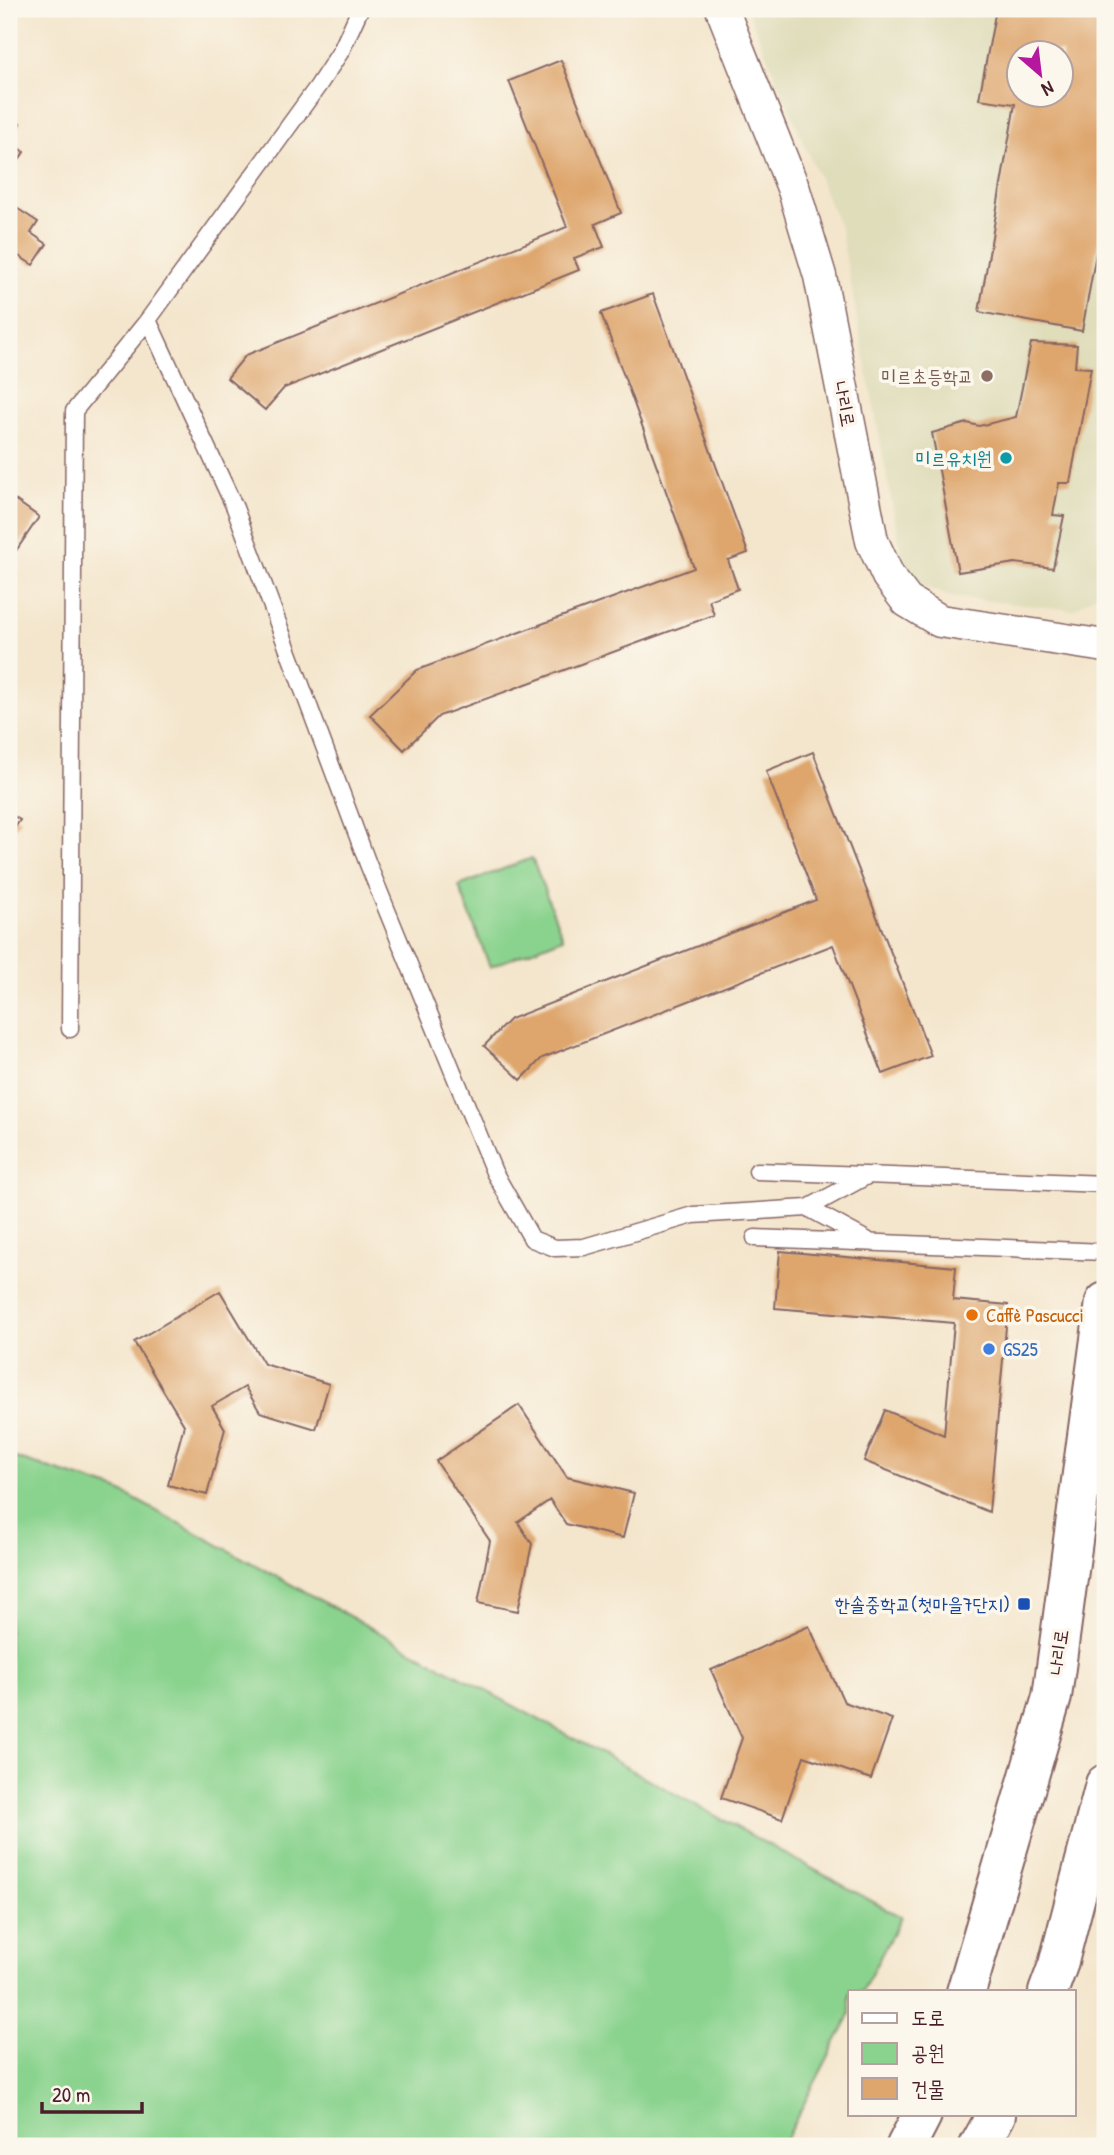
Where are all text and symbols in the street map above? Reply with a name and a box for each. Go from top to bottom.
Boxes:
north arrow [1006,38,1076,108]
text: N [1037,75,1059,103]
place label: 미르초등학교 [881,363,973,389]
marker: 미르초등학교 [979,368,995,384]
street label: 나리로 [828,379,862,429]
place label: 미르유치원 [916,445,992,471]
marker: 미르유치원 [998,450,1014,466]
place label: Caffè Pascucci [986,1302,1084,1328]
marker: Caffè Pascucci [964,1307,980,1323]
place label: GS25 [1003,1336,1038,1362]
marker: GS25 [981,1341,997,1357]
place label: 한솔중학교(첫마을7단지) [834,1591,1010,1617]
marker: 한솔중학교(첫마을7단지) [1016,1596,1032,1612]
street label: 나리로 [1042,1627,1074,1677]
legend [848,1990,1076,2116]
text: 도로 [911,2003,945,2032]
text: 공원 [911,2038,945,2067]
scale bar [42,2071,142,2115]
text: 건물 [911,2074,945,2103]
text: 20 m [52,2080,90,2109]

